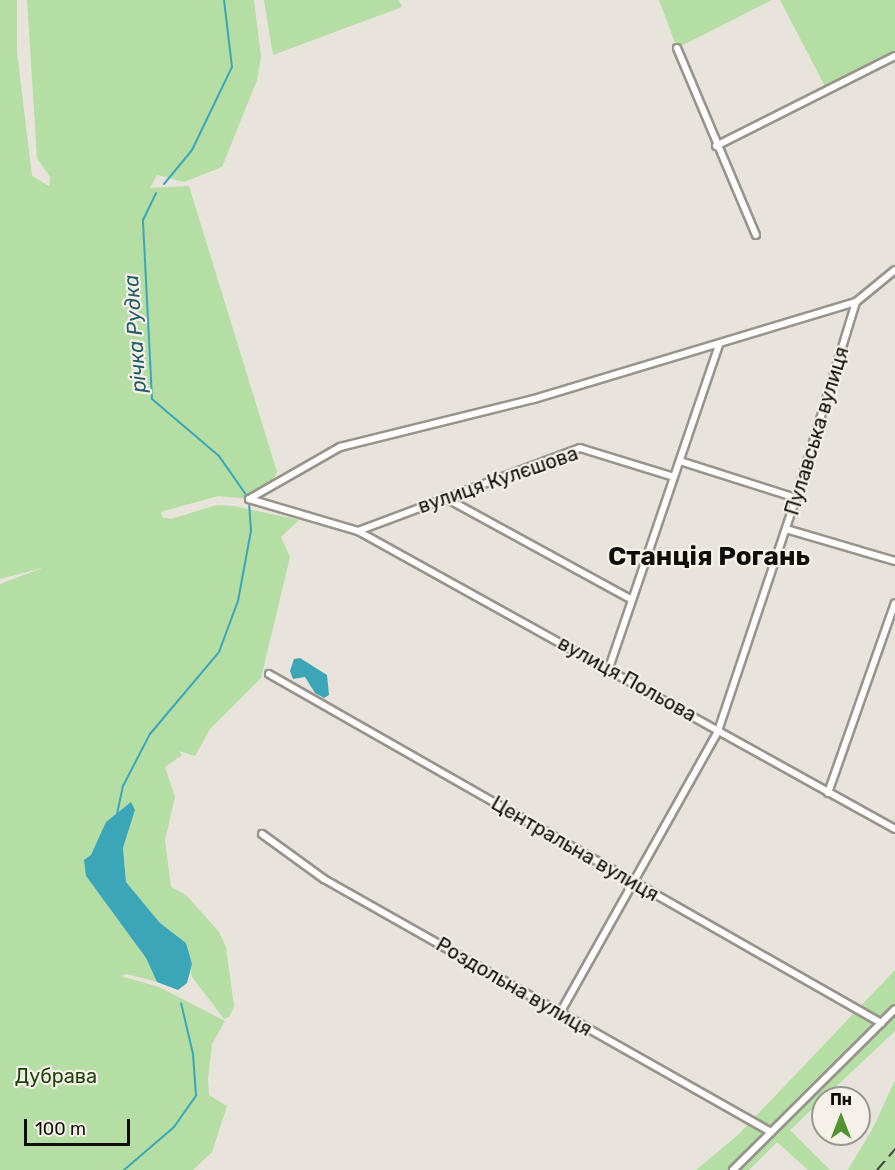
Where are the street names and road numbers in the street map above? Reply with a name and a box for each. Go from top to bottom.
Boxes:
street label: Пулавська вулиця [780,344,854,518]
street label: вулиця Кулєшова [415,441,581,519]
street label: вулиця Польова [554,631,700,727]
street label: Центральна вулиця [487,791,663,907]
street label: Роздольна вулиця [432,933,596,1041]

